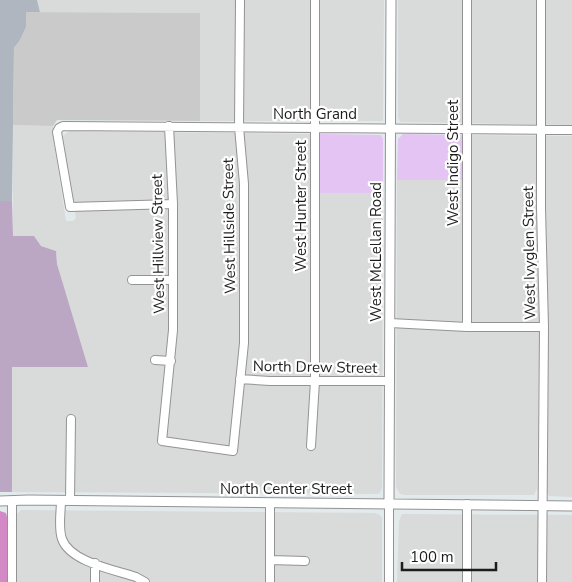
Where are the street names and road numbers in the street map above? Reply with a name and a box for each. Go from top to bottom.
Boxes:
street label: West Indigo Street [443,99,463,226]
street label: North Grand [273,104,357,124]
street label: West Hunter Street [291,139,311,272]
street label: West Hillside Street [218,157,240,294]
street label: West Hillview Street [147,173,169,314]
street label: West McLellan Road [366,182,386,322]
street label: West Ivyglen Street [518,185,540,320]
street label: North Drew Street [253,356,378,378]
street label: North Center Street [220,479,353,499]

